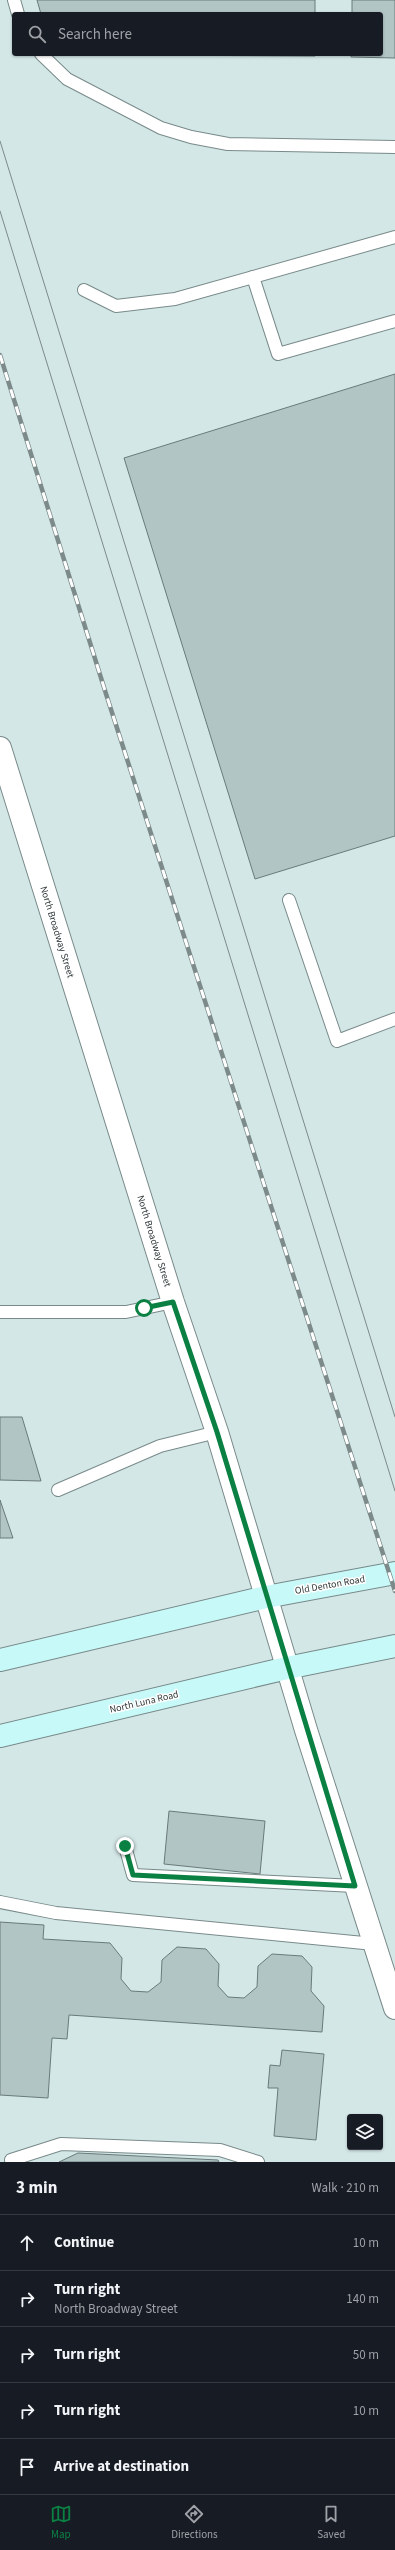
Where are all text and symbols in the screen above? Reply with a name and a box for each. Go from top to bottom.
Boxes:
search box [12,12,383,56]
icon: search [26,23,48,45]
text: Search here [58,24,132,45]
street label: North Broadway Street [36,884,78,980]
street label: North Broadway Street [133,1193,175,1289]
route start [135,1299,153,1317]
street label: Old Denton Road [294,1572,366,1598]
street label: North Luna Road [108,1687,180,1717]
route end [116,1837,134,1855]
map controls [347,2114,383,2150]
button: layers [347,2114,383,2150]
text: 3 min [16,2176,57,2200]
text: Walk · 210 m [311,2179,379,2197]
icon: ahead [16,2232,38,2254]
text: Continue [54,2232,114,2253]
text: 10 m [353,2234,379,2252]
text: Turn right [54,2279,120,2300]
icon: right [16,2288,38,2310]
text: 140 m [346,2290,379,2308]
text: North Broadway Street [54,2300,178,2318]
icon: right [16,2344,38,2366]
text: Turn right [54,2344,120,2365]
text: 50 m [353,2346,379,2364]
icon: right [16,2400,38,2422]
text: Turn right [54,2400,120,2421]
text: 10 m [353,2402,379,2420]
icon: arrive [16,2456,38,2478]
text: Arrive at destination [54,2456,189,2477]
tab: Map [50,2503,72,2542]
tab: Directions [171,2503,218,2542]
tab: Saved [317,2503,345,2542]

